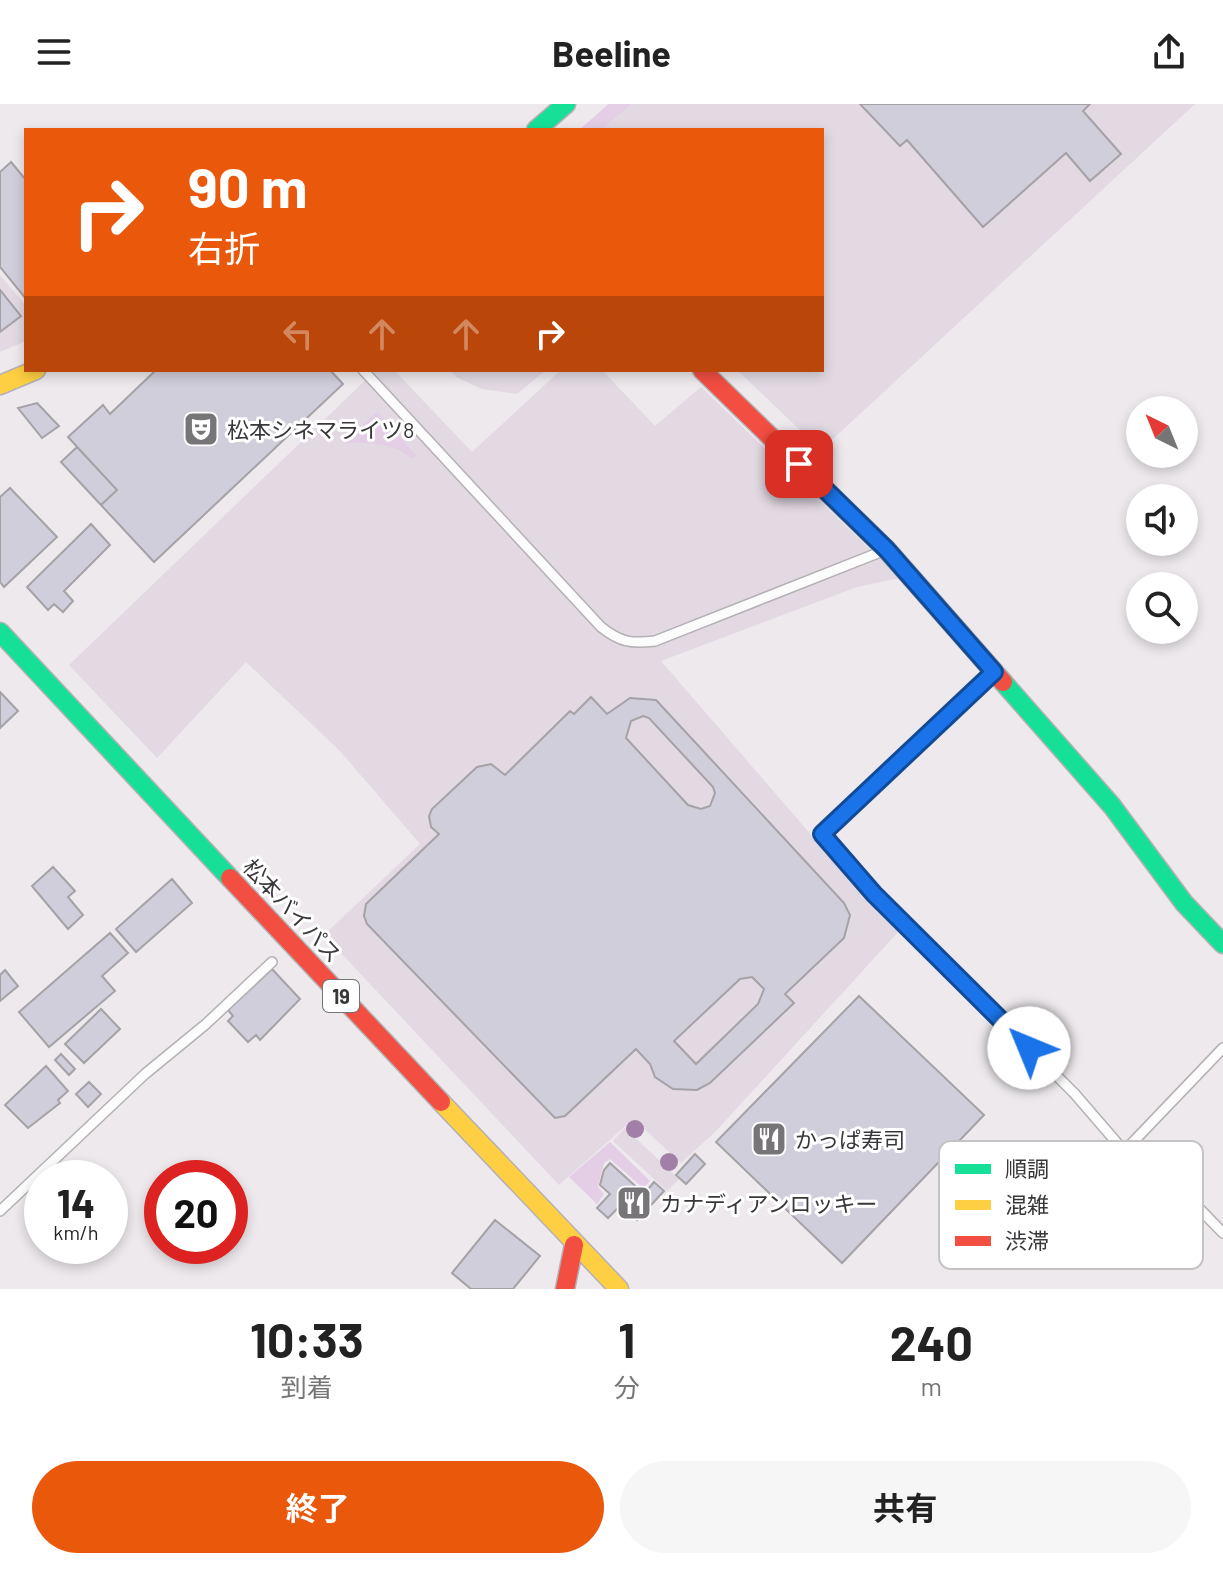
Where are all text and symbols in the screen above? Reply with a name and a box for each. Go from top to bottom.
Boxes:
icon: menu [32,30,76,74]
icon: share [1147,30,1191,74]
text: Beeline [552,31,671,74]
text: 90 m [188,152,308,219]
icon: right [56,160,160,264]
text: 右折 [188,226,260,269]
icon: left [276,312,320,356]
icon: ahead [360,312,404,356]
icon: ahead [444,312,488,356]
icon: right [528,312,572,356]
north arrow [1126,396,1198,468]
map controls [1126,396,1198,644]
theatre icon: 松本シネマライツ8 [182,410,220,448]
place label: 松本シネマライツ8 [227,416,414,442]
pin [765,430,833,498]
icon: arrive [777,442,821,486]
button: sound [1126,484,1198,556]
button: search [1126,572,1198,644]
street label: 松本バイパス [239,853,347,967]
road number: 19 [323,980,359,1012]
position arrow [987,1006,1071,1090]
restaurant icon: かっぱ寿司 [750,1120,788,1158]
place label: かっぱ寿司 [795,1126,905,1152]
legend [939,1141,1203,1269]
text: 順調 [1005,1155,1049,1181]
speed limit sign: 20 [144,1160,248,1264]
text: 14 [57,1178,95,1226]
restaurant icon: カナディアンロッキー [615,1184,653,1222]
place label: カナディアンロッキー [660,1190,878,1216]
text: 混雑 [1005,1191,1049,1217]
text: km/h [53,1220,99,1244]
text: 渋滞 [1005,1227,1049,1253]
text: 10:33 [250,1310,364,1368]
text: 1 [618,1310,635,1368]
text: 240 [890,1313,973,1371]
text: m [921,1370,942,1401]
text: 到着 [281,1371,333,1402]
text: 分 [614,1371,640,1402]
button: 終了 [32,1461,604,1553]
button: 共有 [620,1461,1191,1553]

